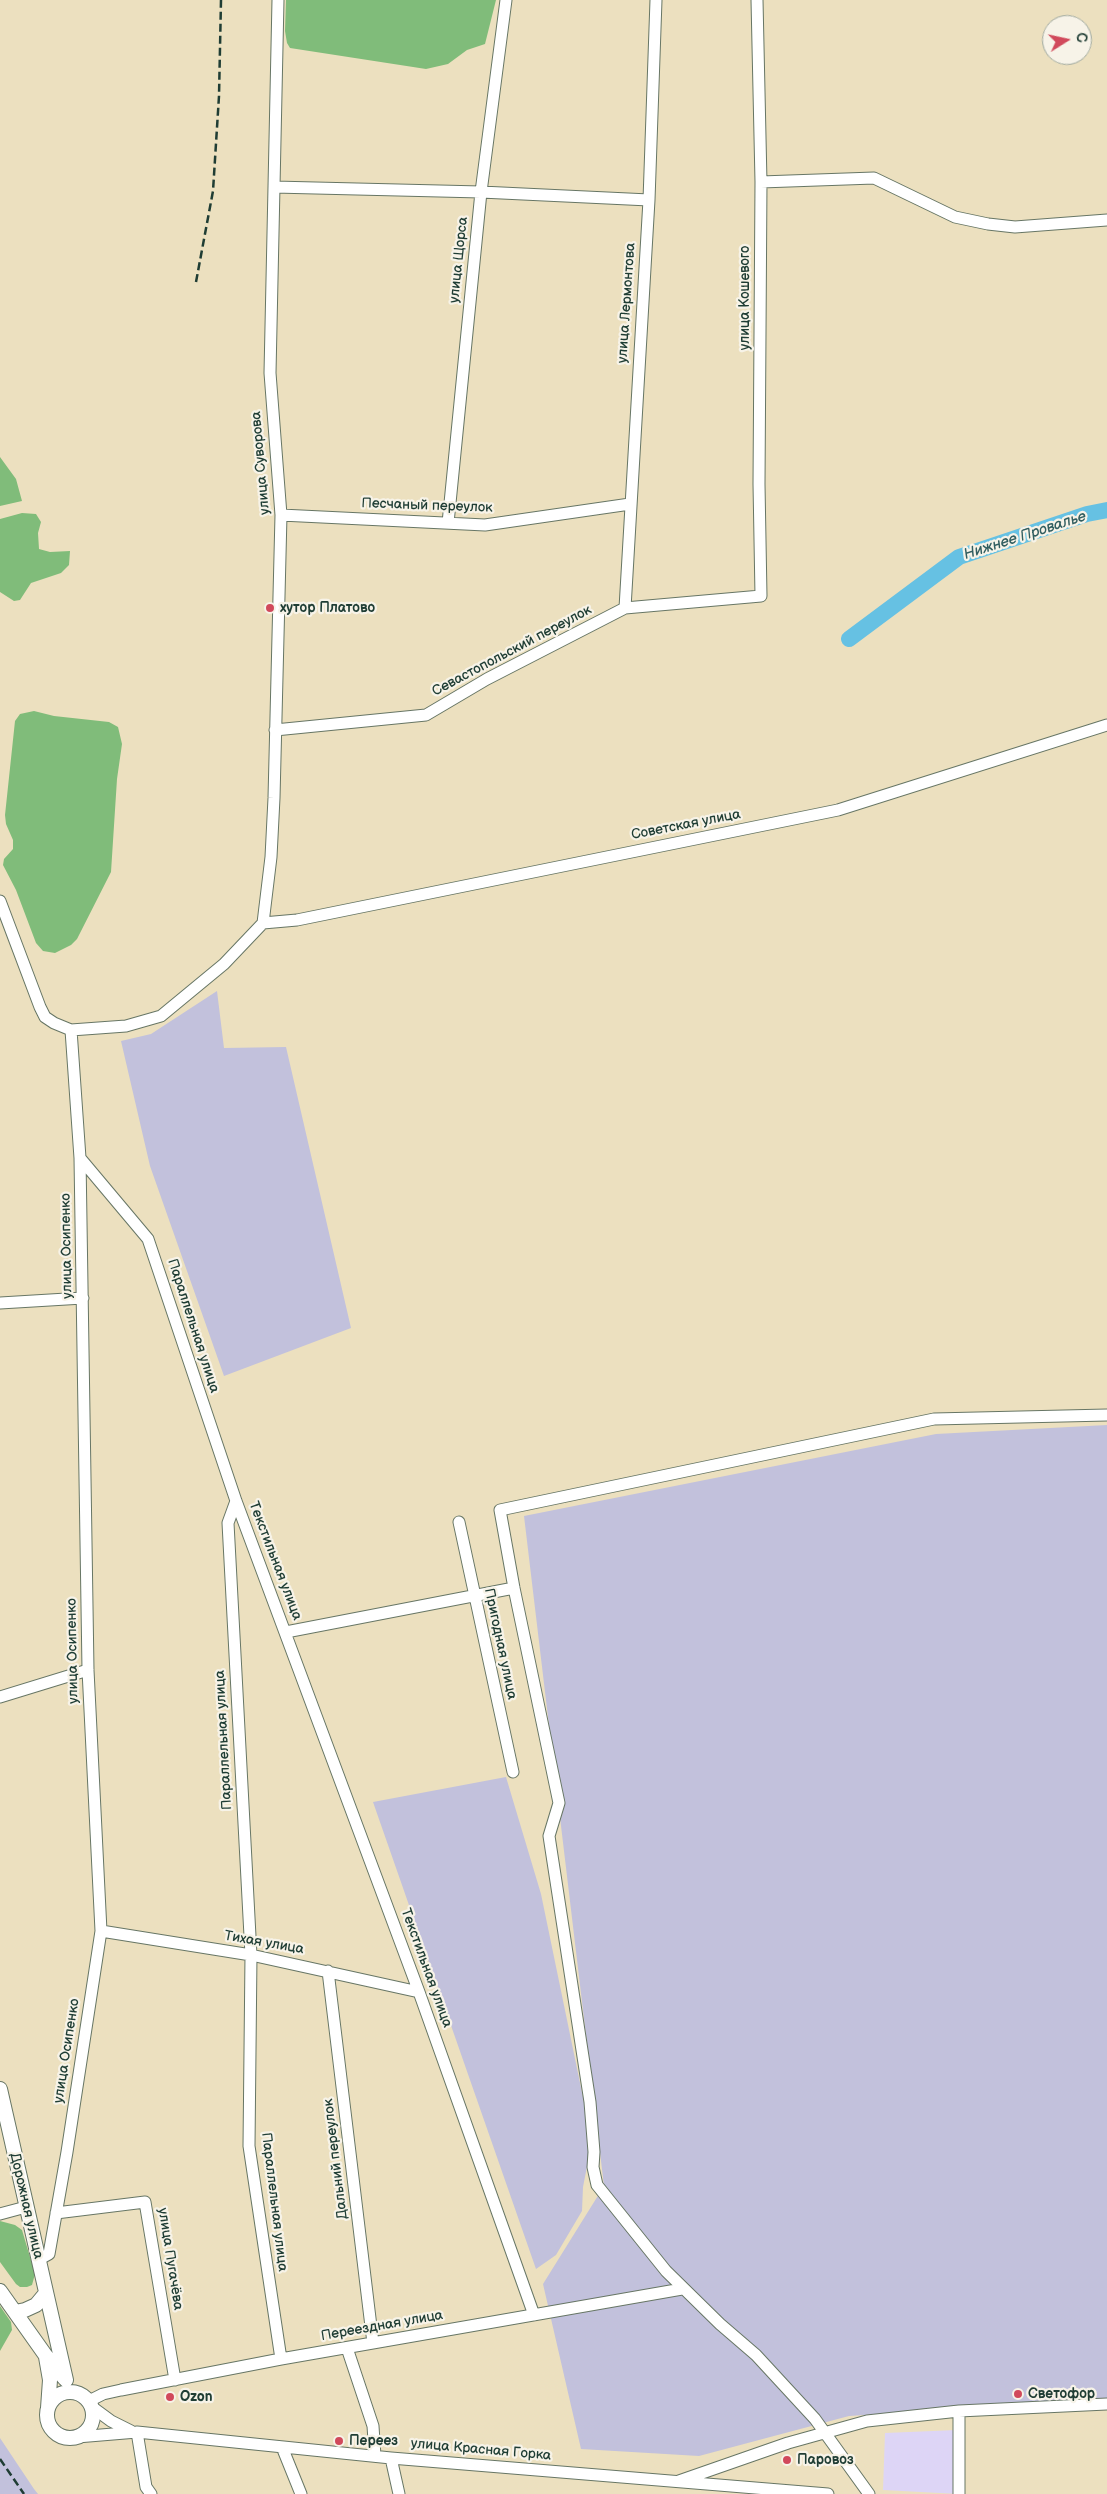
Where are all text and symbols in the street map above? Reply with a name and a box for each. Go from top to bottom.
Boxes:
north arrow [1042,15,1092,65]
text: С [1072,31,1090,44]
street label: улица Щорса [446,216,472,304]
street label: улица Лермонтова [614,242,640,364]
street label: улица Кошевого [737,246,753,350]
street label: улица Суворова [248,411,274,515]
street label: Песчаный переулок [361,495,493,517]
water label: Нижнее Провалье [961,508,1089,564]
place label: хутор Платово [280,600,375,616]
marker: хутор Платово [264,602,276,614]
street label: Севастопольский переулок [429,602,595,700]
street label: Советская улица [630,806,742,844]
street label: улица Осипенко [58,1193,76,1299]
street label: Параллельная улица [163,1257,223,1395]
street label: Текстильная улица [245,1499,305,1623]
street label: Пригодная улица [480,1587,520,1701]
street label: улица Осипенко [64,1598,82,1704]
street label: Параллельная улица [212,1670,236,1810]
street label: Текстильная улица [397,1906,455,2030]
street label: Тихая улица [223,1928,305,1958]
street label: улица Осипенко [50,1998,84,2104]
street label: Дальний переулок [320,2098,352,2220]
street label: Параллельная улица [257,2131,291,2273]
street label: Дорожная улица [6,2151,46,2261]
street label: улица Пугачёва [154,2207,186,2311]
street label: Переездная улица [320,2307,444,2345]
place label: Светофор [1028,2386,1095,2402]
marker: Светофор [1012,2388,1024,2400]
place label: Ozon [180,2389,213,2405]
marker: Ozon [164,2391,176,2403]
place label: Переез [349,2433,398,2449]
marker: Переез [333,2435,345,2447]
street label: улица Красная Горка [410,2435,552,2465]
place label: Паровоз [797,2452,854,2468]
marker: Паровоз [781,2454,793,2466]

